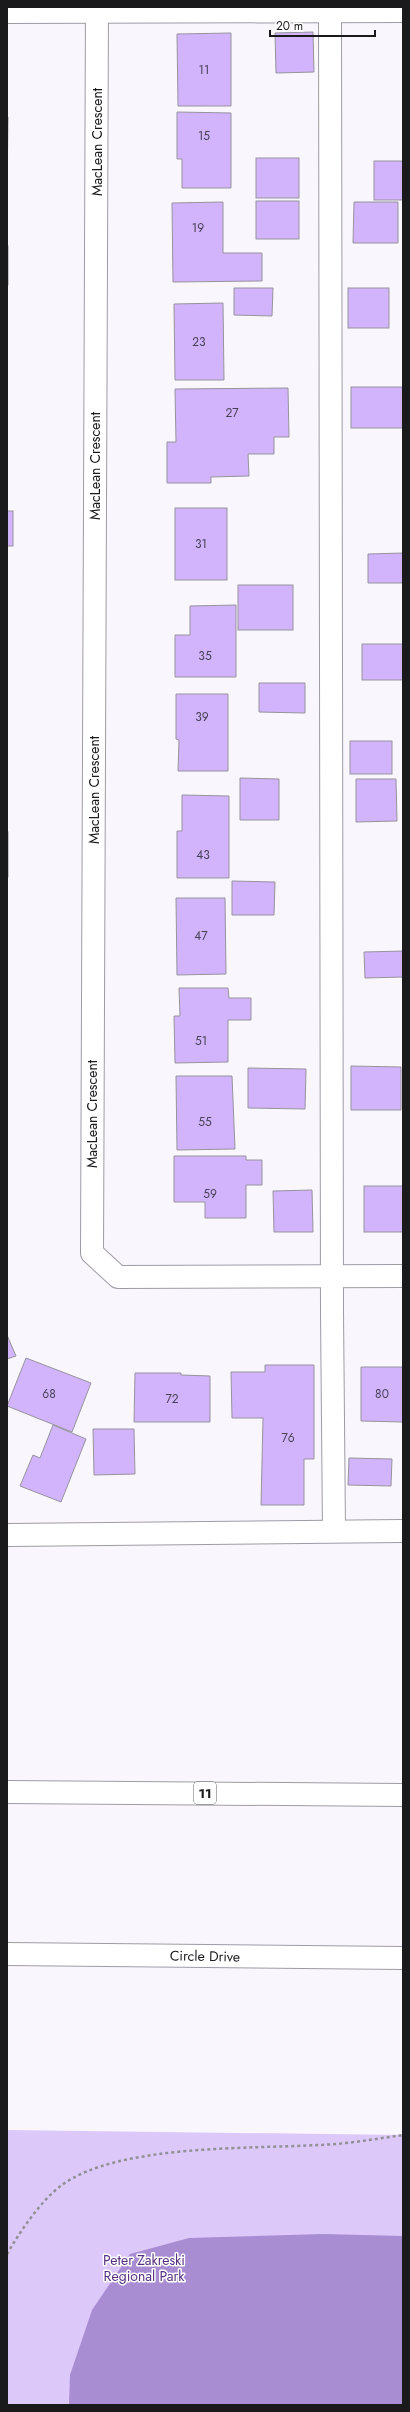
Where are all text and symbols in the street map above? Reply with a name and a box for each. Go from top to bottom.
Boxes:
scale bar [270,12,375,38]
text: 20 m [276,17,303,35]
house number: 11 [199,61,209,79]
street label: MacLean Crescent [87,87,107,196]
house number: 15 [198,127,210,145]
house number: 19 [192,219,204,237]
house number: 23 [192,333,206,351]
house number: 27 [225,404,239,422]
street label: MacLean Crescent [85,411,105,520]
house number: 31 [195,535,207,553]
house number: 35 [198,647,212,665]
house number: 39 [195,708,209,726]
street label: MacLean Crescent [84,735,104,844]
house number: 43 [196,846,210,864]
house number: 47 [194,927,208,945]
house number: 51 [195,1032,207,1050]
street label: MacLean Crescent [82,1059,102,1168]
house number: 55 [198,1113,212,1131]
house number: 59 [203,1185,217,1203]
house number: 68 [42,1385,56,1403]
house number: 80 [375,1385,389,1403]
house number: 72 [165,1390,179,1408]
house number: 76 [281,1429,295,1447]
road number: 11 [194,1782,216,1804]
street label: Circle Drive [170,1945,240,1967]
park label: Peter Zakreski Regional Park [103,2250,185,2286]

